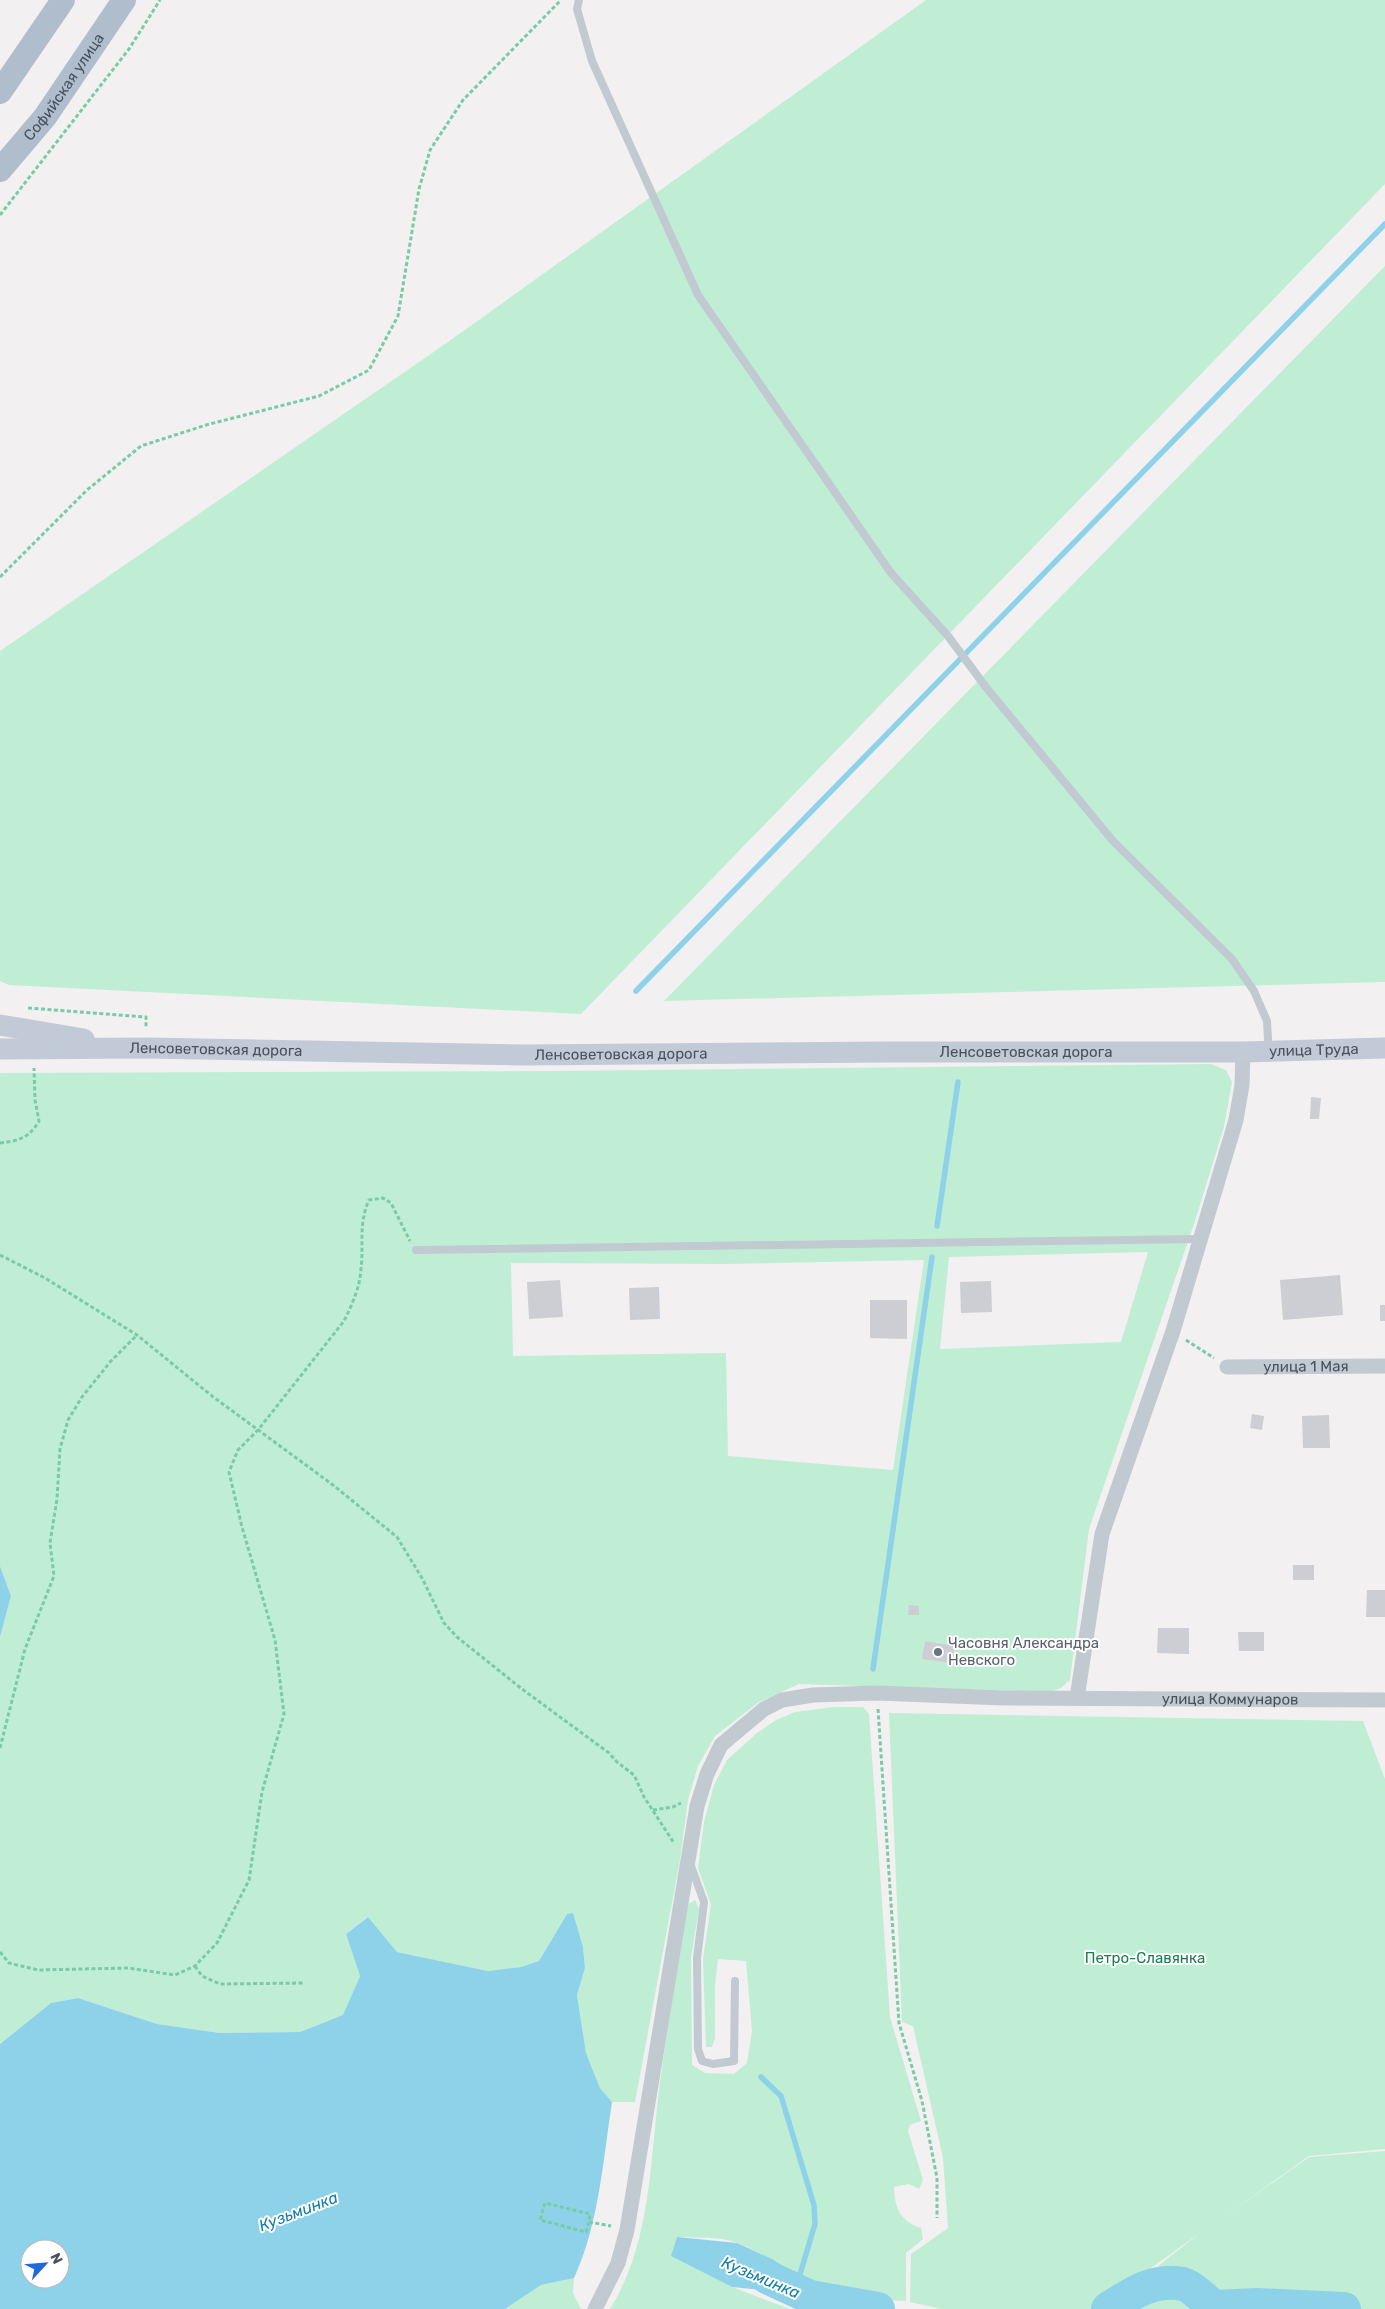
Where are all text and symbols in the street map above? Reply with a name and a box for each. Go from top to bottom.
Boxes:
street label: Софийская улица [20,30,108,144]
street label: Ленсоветовская дорога [129,1039,303,1060]
street label: улица Труда [1269,1040,1359,1060]
street label: Ленсоветовская дорога [939,1043,1112,1061]
street label: Ленсоветовская дорога [534,1044,708,1064]
street label: улица 1 Мая [1263,1357,1349,1376]
place label: Часовня Александра Невского [948,1634,1099,1669]
marker: Часовня Александра Невского [932,1646,944,1658]
street label: улица Коммунаров [1162,1690,1299,1709]
park label: Петро-Славянка [1085,1949,1205,1967]
water label: Кузьминка [256,2188,340,2235]
north arrow [20,2239,70,2289]
text: N [46,2250,66,2267]
water label: Кузьминка [719,2252,803,2302]

